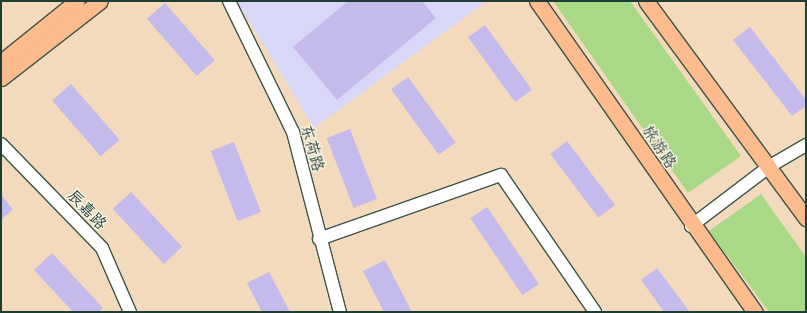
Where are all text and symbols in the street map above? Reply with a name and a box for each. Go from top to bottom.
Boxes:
street label: 东荷路 [296,122,328,174]
street label: 旅游路 [638,122,680,172]
street label: 辰嘉路 [63,186,111,234]

